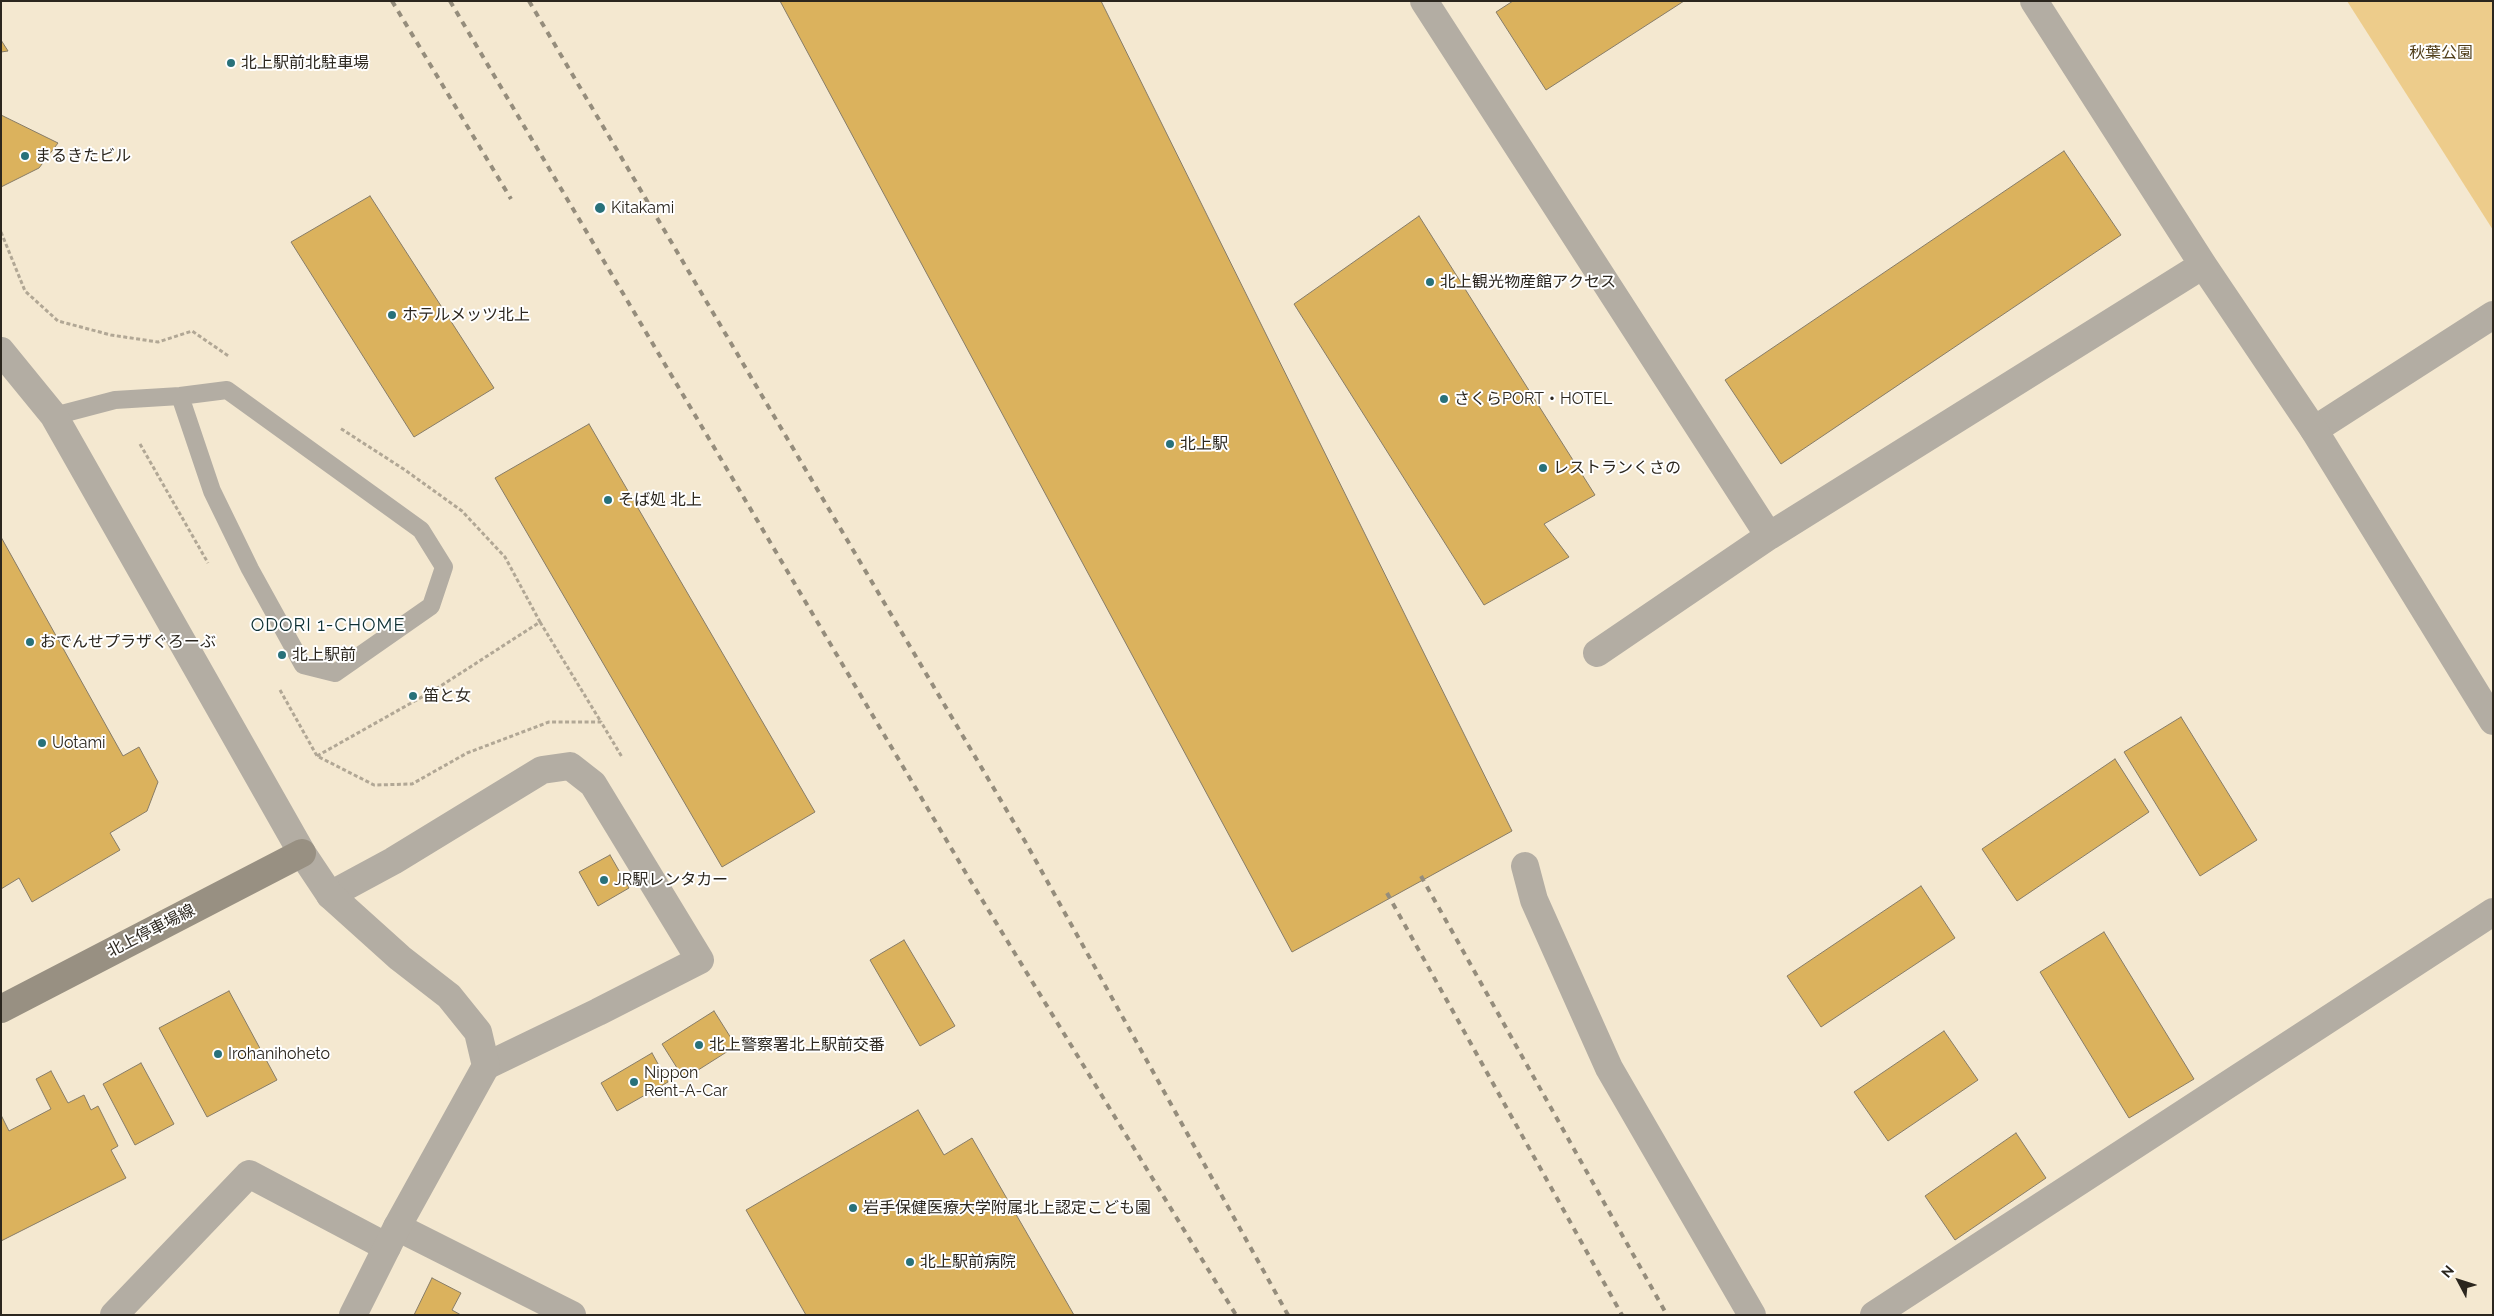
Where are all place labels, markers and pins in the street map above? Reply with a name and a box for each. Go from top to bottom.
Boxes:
place label: 北上駅前北駐車場 [241,53,369,73]
marker: 北上駅前北駐車場 [225,57,237,69]
place label: まるきたビル [35,146,131,166]
marker: まるきたビル [19,150,31,162]
place label: Kitakami [611,198,674,218]
marker: Kitakami [593,201,607,215]
place label: 北上観光物産館アクセス [1440,272,1616,292]
marker: 北上観光物産館アクセス [1424,276,1436,288]
place label: ホテルメッツ北上 [402,305,530,325]
marker: ホテルメッツ北上 [386,309,398,321]
place label: さくらPORT・HOTEL [1454,389,1612,409]
marker: さくらPORT・HOTEL [1438,393,1450,405]
place label: 北上駅 [1180,434,1228,454]
marker: 北上駅 [1164,438,1176,450]
place label: レストランくさの [1553,458,1681,478]
marker: レストランくさの [1537,462,1549,474]
place label: そば処 北上 [618,490,702,510]
marker: そば処 北上 [602,494,614,506]
place label: おでんせプラザぐろーぶ [40,632,216,652]
marker: おでんせプラザぐろーぶ [24,636,36,648]
place label: 北上駅前 [292,645,356,665]
marker: 北上駅前 [276,649,288,661]
place label: 笛と女 [423,686,471,706]
marker: 笛と女 [407,690,419,702]
place label: Uotami [52,733,106,753]
marker: Uotami [36,737,48,749]
place label: JR駅レンタカー [614,870,728,890]
marker: JR駅レンタカー [598,874,610,886]
place label: 北上警察署北上駅前交番 [709,1035,885,1055]
marker: 北上警察署北上駅前交番 [693,1039,705,1051]
place label: Irohanihoheto [228,1044,330,1064]
marker: Irohanihoheto [212,1048,224,1060]
place label: Nippon Rent-A-Car [644,1063,728,1101]
marker: Nippon Rent-A-Car [628,1076,640,1088]
place label: 岩手保健医療大学附属北上認定こども園 [863,1198,1151,1218]
marker: 岩手保健医療大学附属北上認定こども園 [847,1202,859,1214]
place label: 北上駅前病院 [920,1252,1016,1272]
marker: 北上駅前病院 [904,1256,916,1268]

